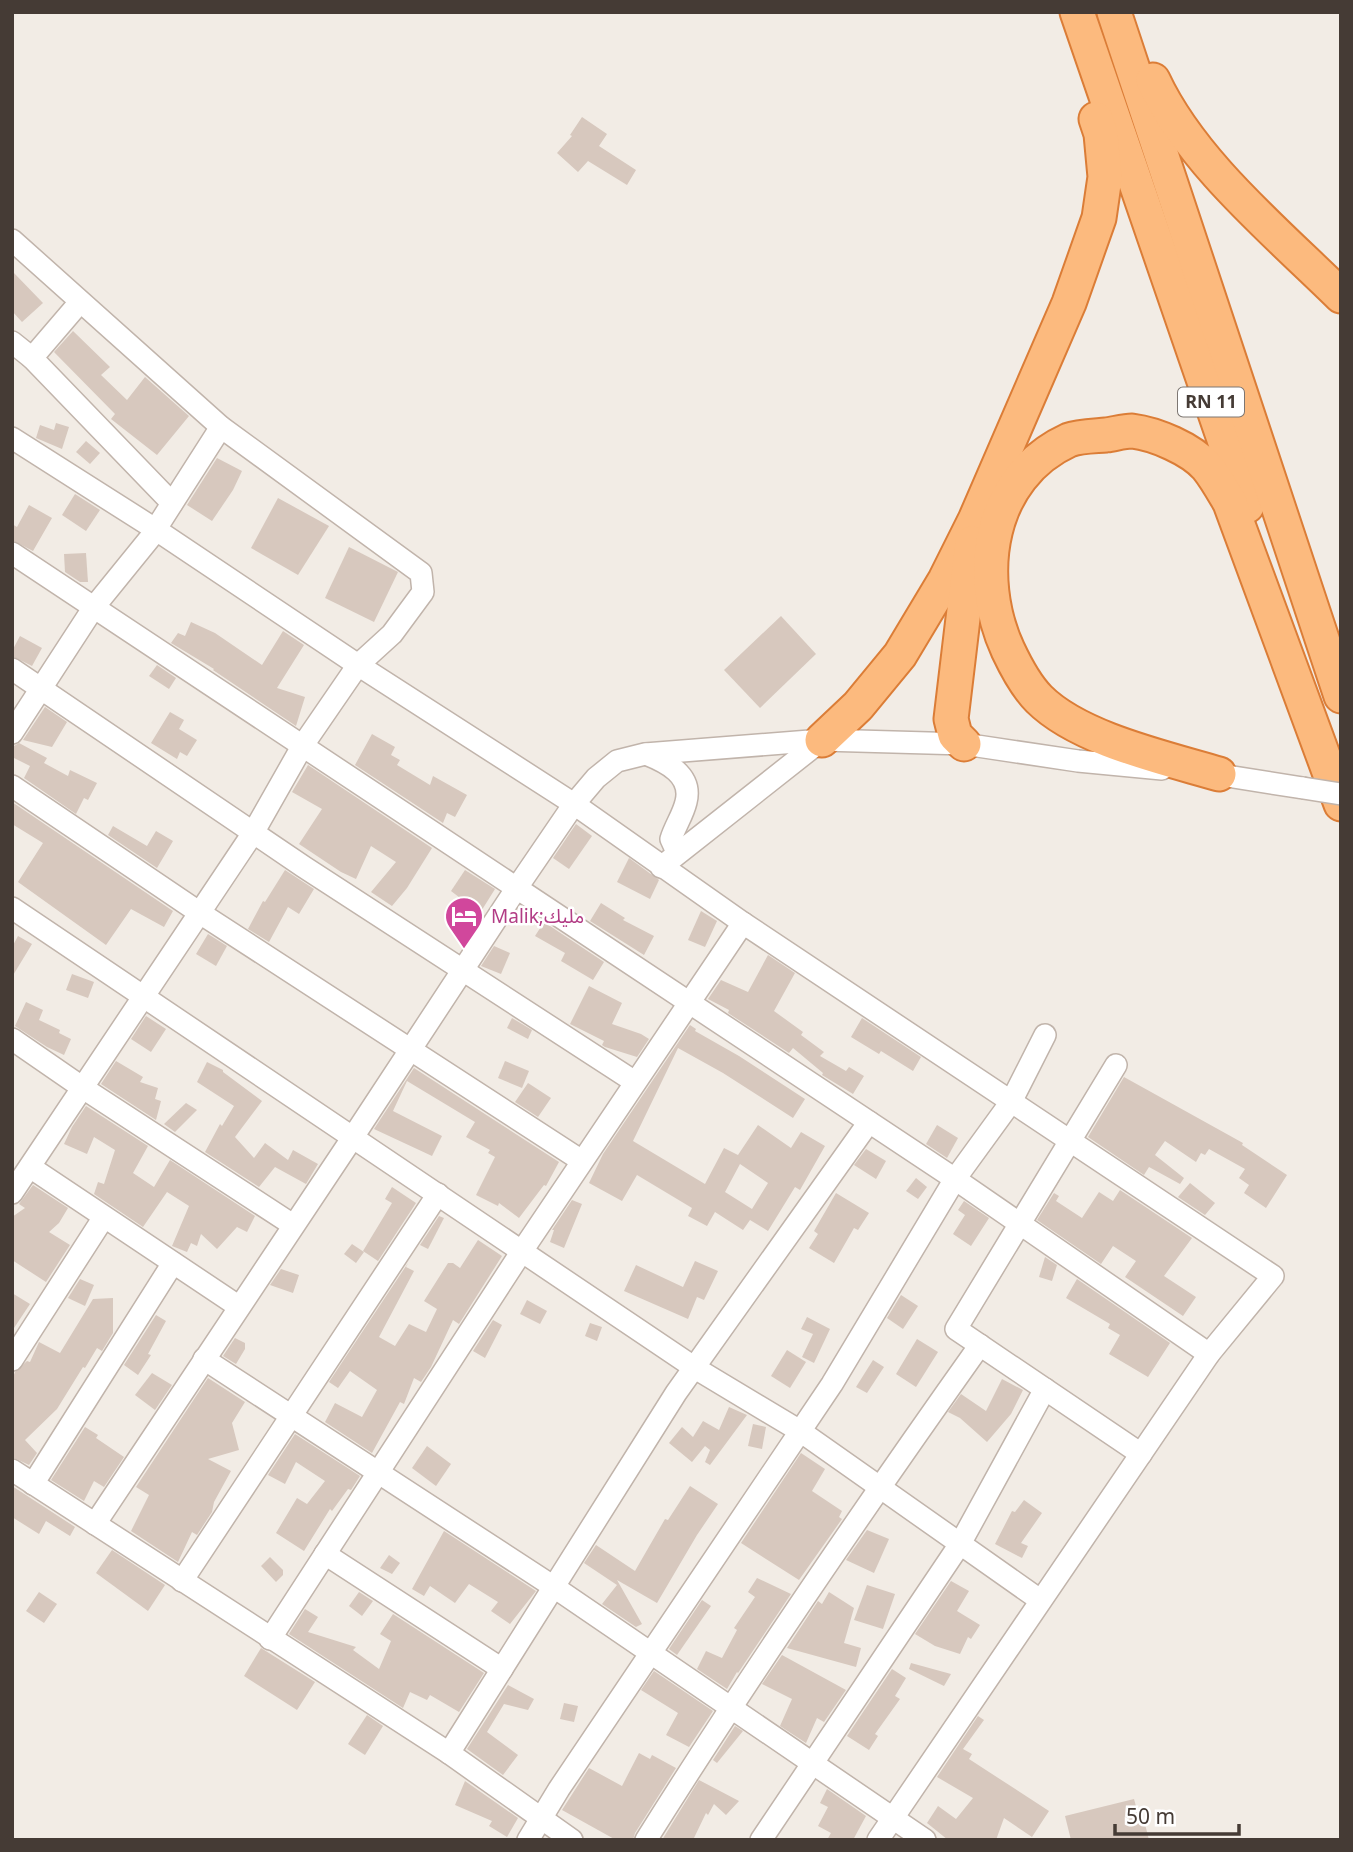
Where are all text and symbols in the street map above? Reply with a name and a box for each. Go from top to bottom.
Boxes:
road number: RN 11 [1178,388,1244,416]
hotel icon: Malik;مليك [443,895,485,950]
place label: Malik;مليك [491,903,584,929]
scale bar [1115,1792,1239,1836]
text: 50 m [1126,1802,1175,1830]

